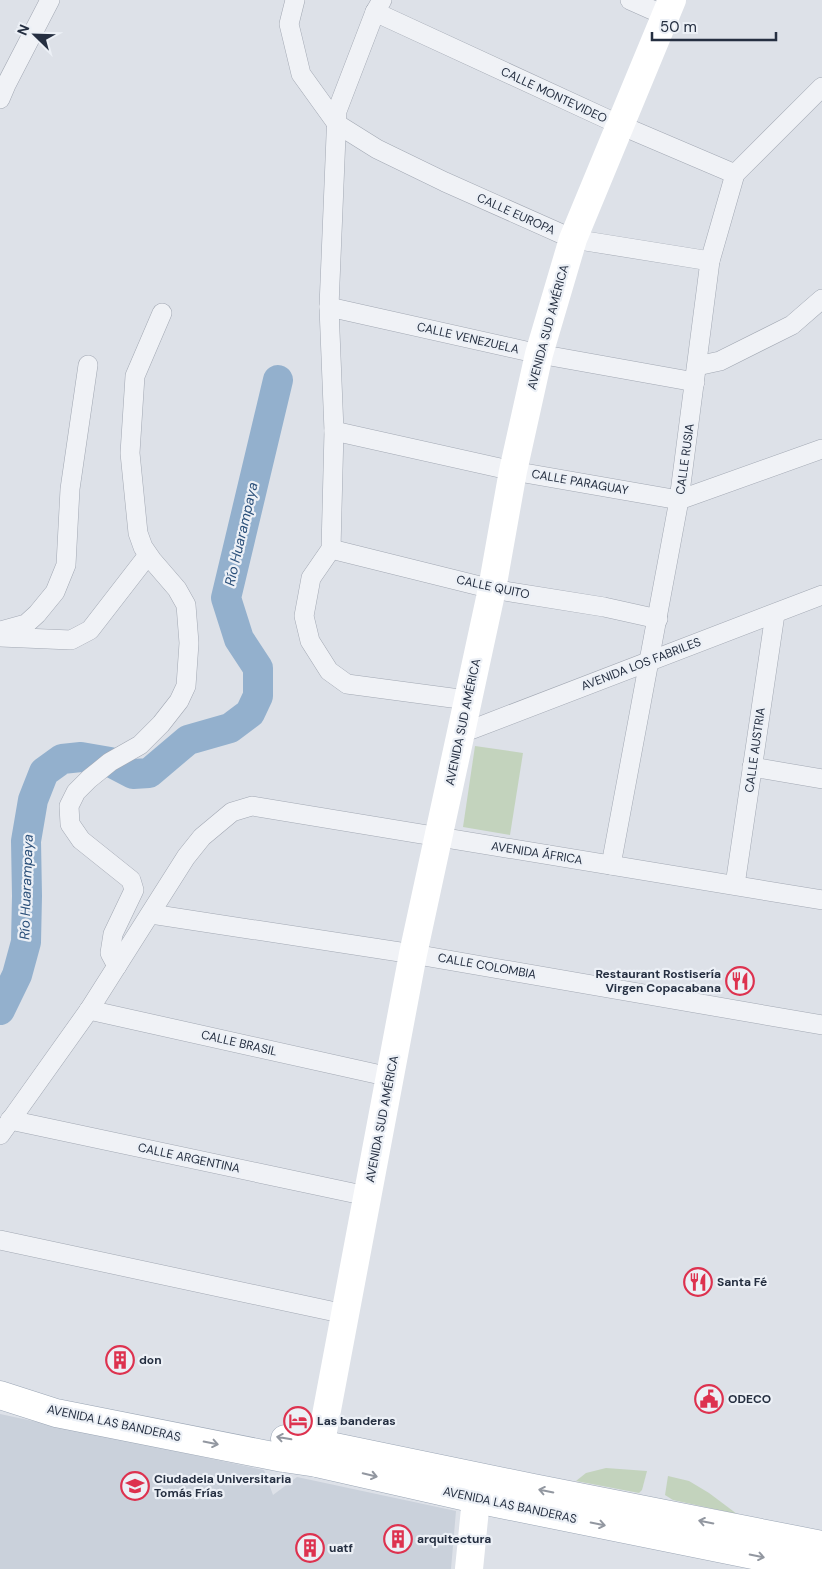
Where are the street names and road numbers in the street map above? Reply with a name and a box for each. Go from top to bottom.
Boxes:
street label: CALLE MONTEVIDEO [498,63,610,127]
street label: CALLE EUROPA [474,190,558,238]
street label: AVENIDA SUD AMÉRICA [524,263,572,391]
street label: CALLE VENEZUELA [415,318,521,358]
street label: CALLE RUSIA [672,422,698,496]
street label: CALLE PARAGUAY [530,466,630,498]
street label: CALLE QUITO [455,571,531,603]
street label: AVENIDA LOS FABRILES [579,634,703,694]
street label: AVENIDA SUD AMÉRICA [442,657,484,787]
street label: CALLE AUSTRIA [741,706,769,794]
street label: AVENIDA ÁFRICA [490,838,584,868]
street label: CALLE COLOMBIA [436,949,538,983]
street label: CALLE BRASIL [199,1026,279,1060]
street label: AVENIDA SUD AMÉRICA [362,1054,402,1184]
street label: CALLE ARGENTINA [136,1139,242,1177]
street label: AVENIDA LAS BANDERAS [46,1401,182,1445]
street label: AVENIDA LAS BANDERAS [442,1483,578,1527]

